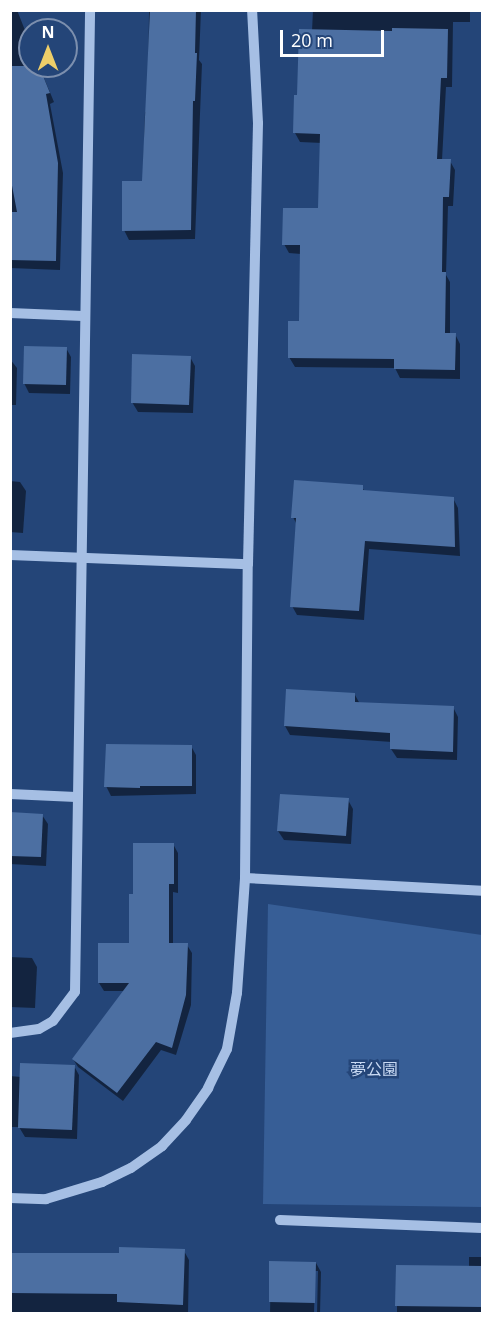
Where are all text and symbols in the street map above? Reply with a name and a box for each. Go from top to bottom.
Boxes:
north arrow [18,18,78,78]
scale bar [283,18,386,56]
text: N [41,21,55,43]
text: 20 m [291,28,333,52]
park label: 夢公園 [350,1059,398,1079]

